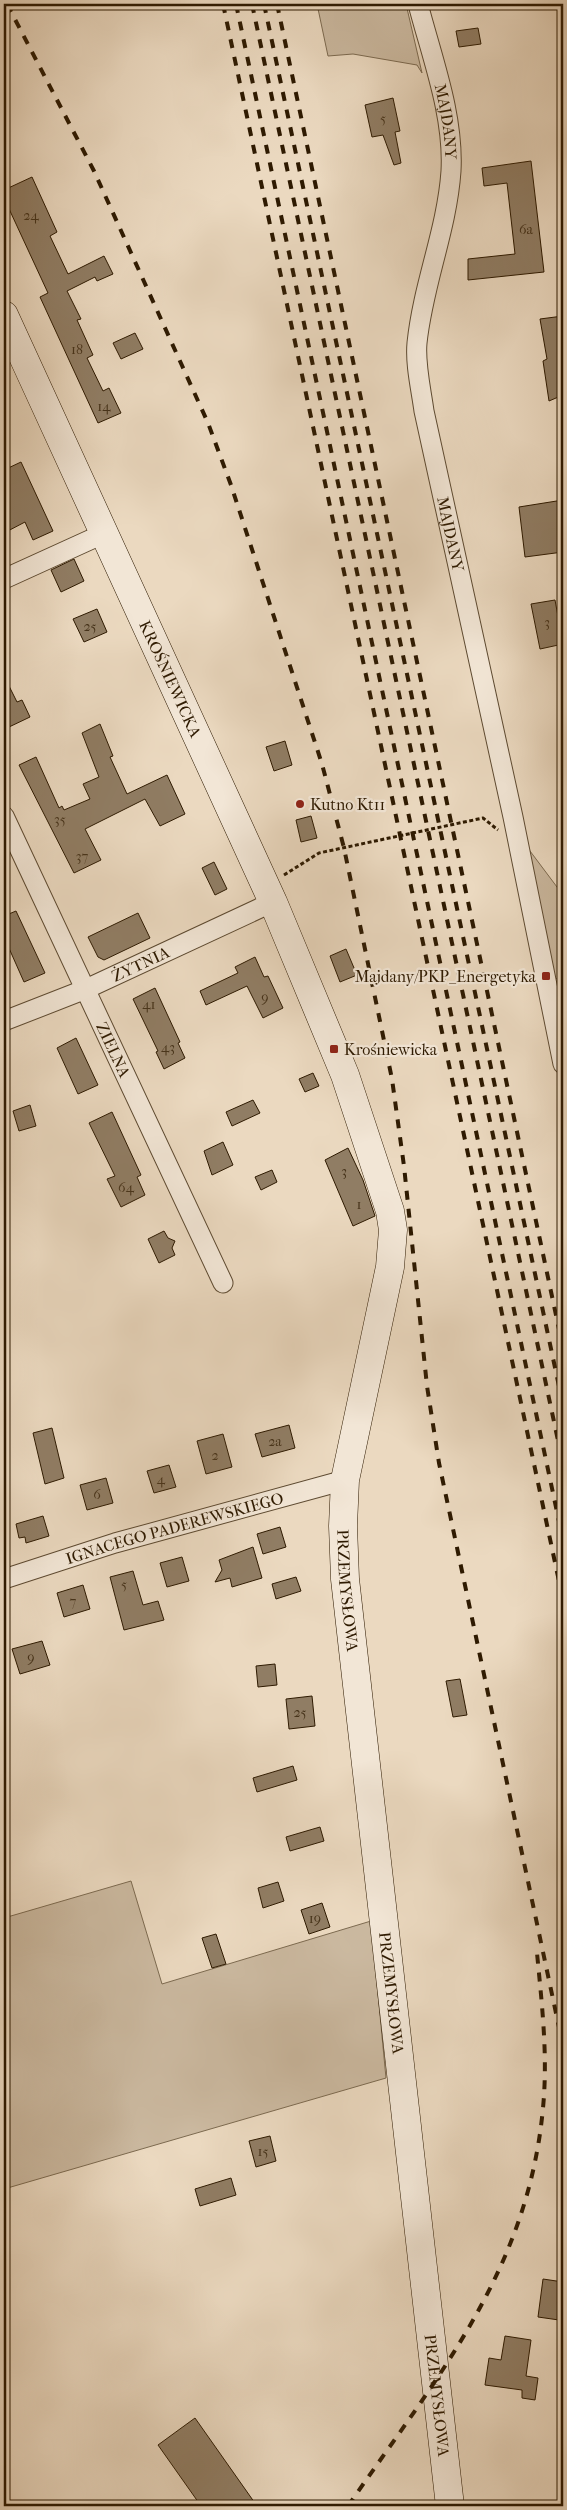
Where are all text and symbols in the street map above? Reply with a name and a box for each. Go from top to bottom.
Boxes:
street label: MAJDANY [431,82,461,161]
house number: 5 [380,110,386,127]
house number: 24 [23,207,39,224]
house number: 6a [519,221,534,238]
house number: 18 [71,341,83,358]
house number: 14 [97,398,111,415]
street label: MAJDANY [434,495,469,574]
house number: 3 [544,614,550,631]
street label: KROŚNIEWICKA [136,617,206,741]
house number: 25 [83,618,97,635]
place label: Kutno Kt11 [310,795,385,814]
marker: Kutno Kt11 [294,798,306,810]
house number: 35 [54,811,66,828]
house number: 37 [76,848,88,865]
street label: ŻYTNIA [109,942,173,985]
place label: Majdany/PKP_Energetyka [355,967,537,986]
marker: Majdany/PKP_Energetyka [540,970,552,982]
house number: 9 [261,989,269,1006]
house number: 41 [142,996,156,1013]
street label: ZIELNA [92,1019,135,1081]
house number: 43 [161,1039,175,1056]
place label: Krośniewicka [344,1040,438,1059]
marker: Krośniewicka [328,1043,340,1055]
house number: 3 [341,1163,347,1180]
house number: 64 [118,1179,135,1196]
house number: 1 [357,1196,362,1213]
house number: 2a [268,1433,282,1450]
house number: 2 [211,1447,219,1464]
house number: 4 [157,1471,166,1488]
house number: 6 [93,1486,101,1503]
street label: IGNACEGO PADEREWSKIEGO [63,1488,285,1568]
street label: PRZEMYSŁOWA [334,1529,363,1653]
house number: 5 [121,1576,127,1593]
house number: 7 [70,1593,77,1610]
house number: 9 [27,1649,35,1666]
house number: 25 [293,1704,307,1721]
house number: 19 [309,1910,321,1927]
street label: PRZEMYSŁOWA [376,1931,408,2056]
house number: 15 [258,2143,269,2160]
street label: PRZEMYSŁOWA [421,2333,454,2458]

